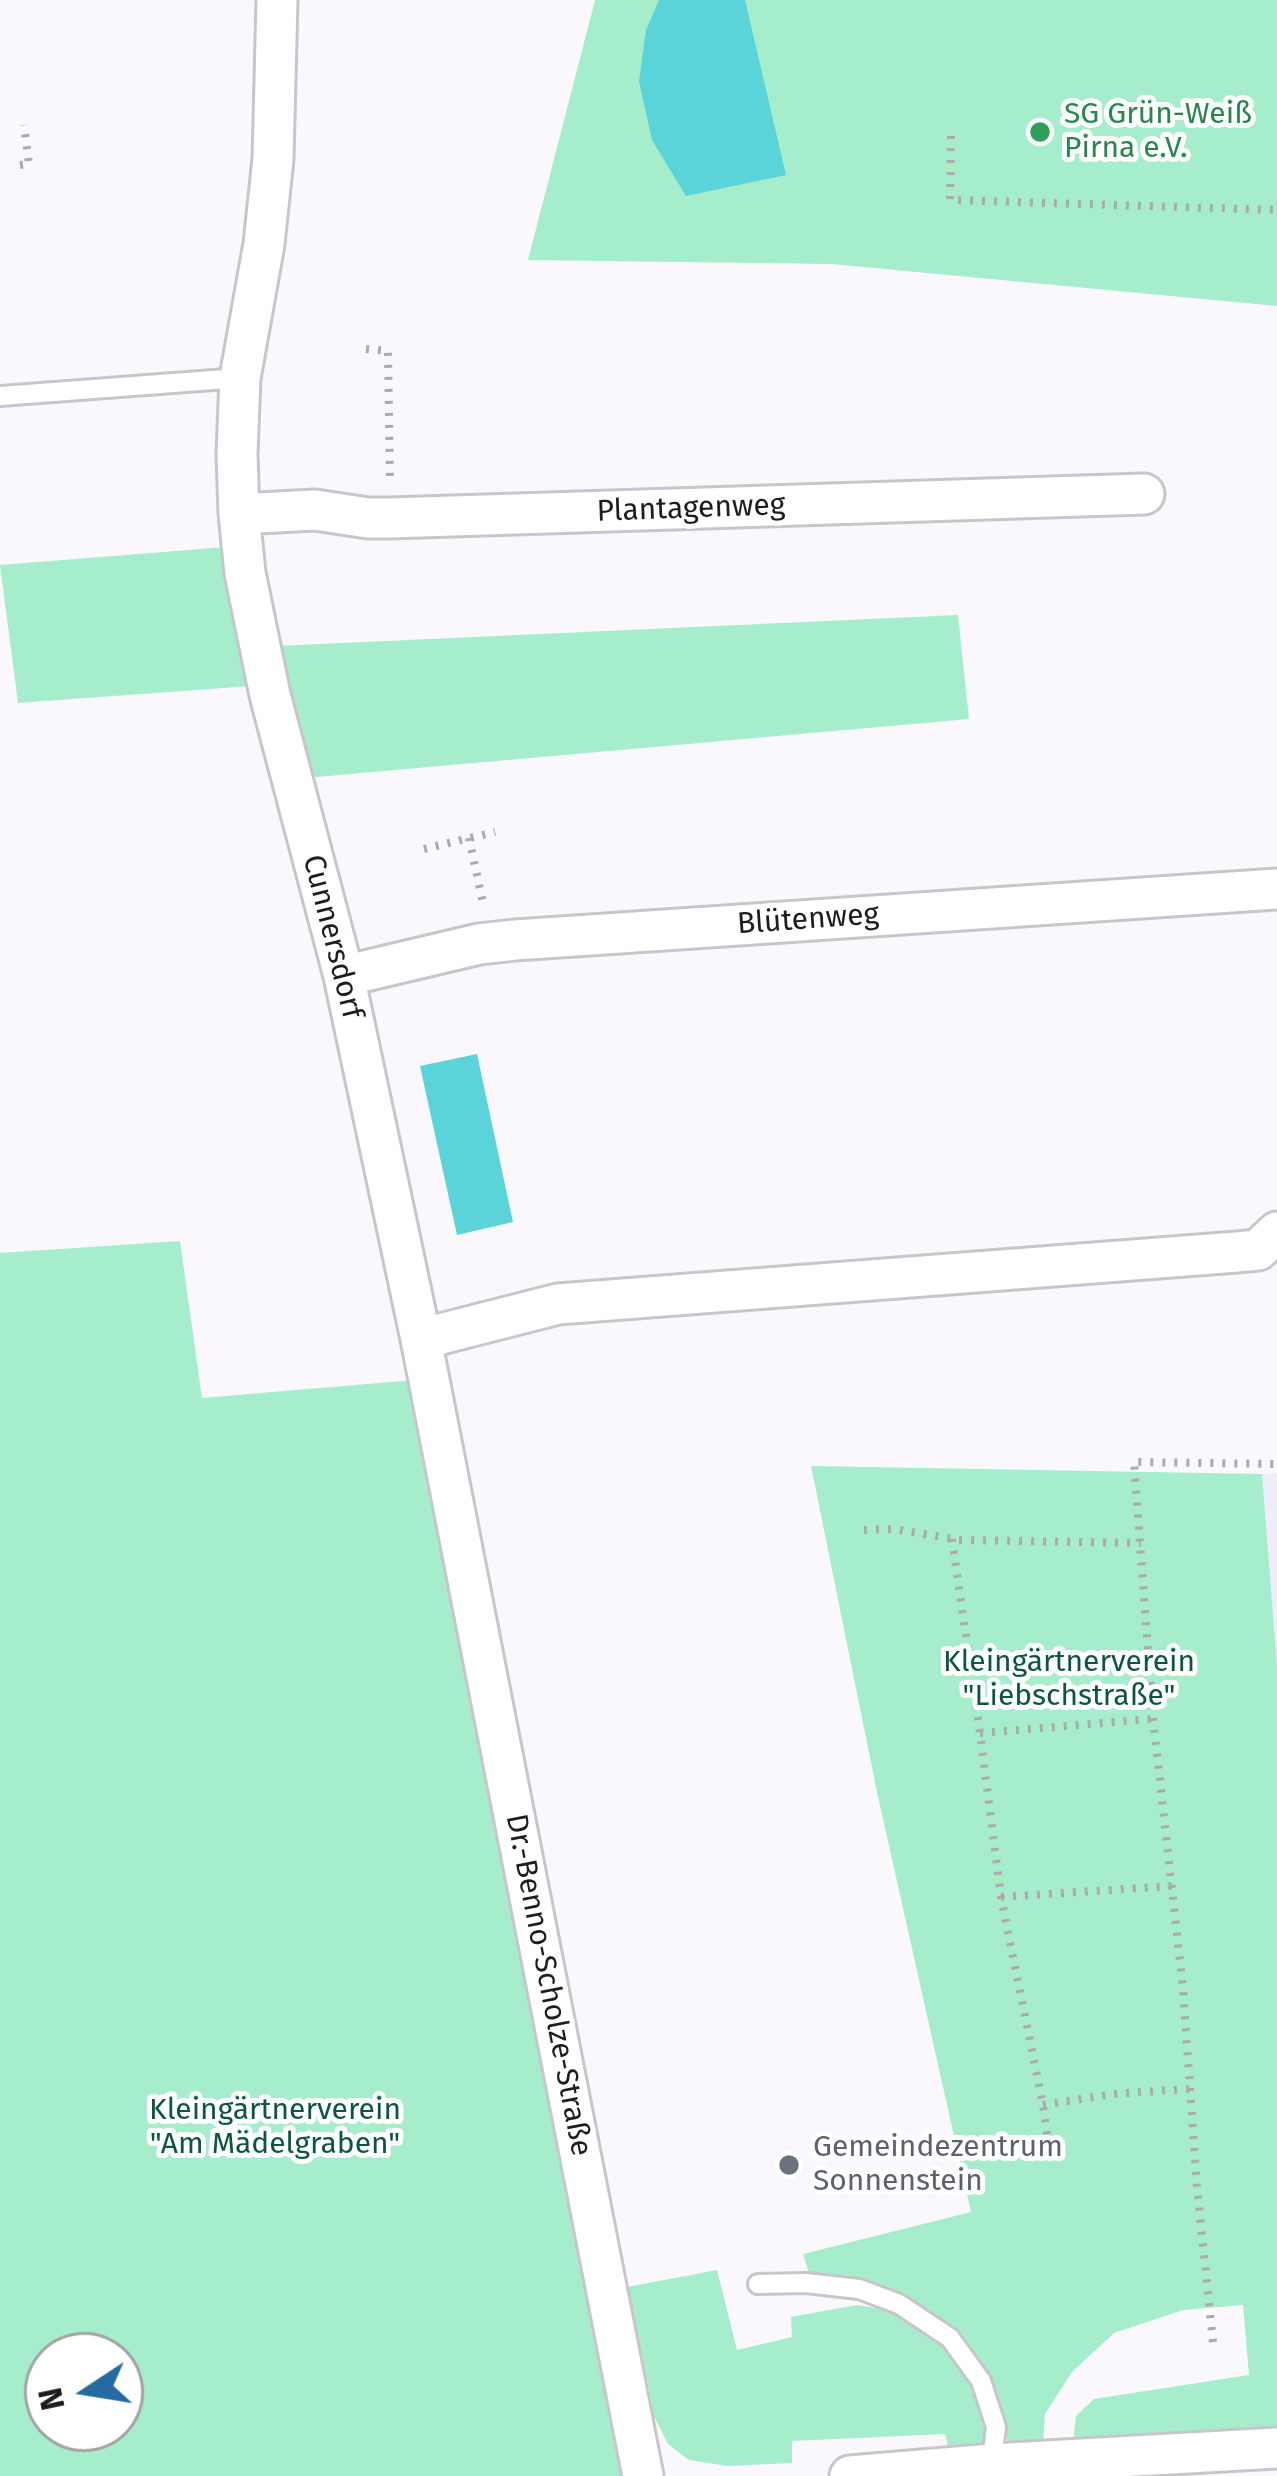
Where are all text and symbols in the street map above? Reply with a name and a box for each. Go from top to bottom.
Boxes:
place label: SG Grün-Weiß Pirna e.V. [1064,97,1252,168]
marker: SG Grün-Weiß Pirna e.V. [1027,119,1053,145]
street label: Plantagenweg [596,488,786,530]
street label: Cunnersdorf [294,851,370,1023]
street label: Blütenweg [736,897,880,943]
park label: Kleingärtnerverein "Liebschstraße" [943,1645,1195,1716]
street label: Dr.-Benno-Scholze-Straße [497,1811,599,2159]
park label: Kleingärtnerverein "Am Mädelgraben" [149,2093,401,2164]
place label: Gemeindezentrum Sonnenstein [813,2130,1063,2200]
marker: Gemeindezentrum Sonnenstein [776,2152,802,2178]
north arrow [24,2332,144,2452]
text: N [30,2384,74,2414]

